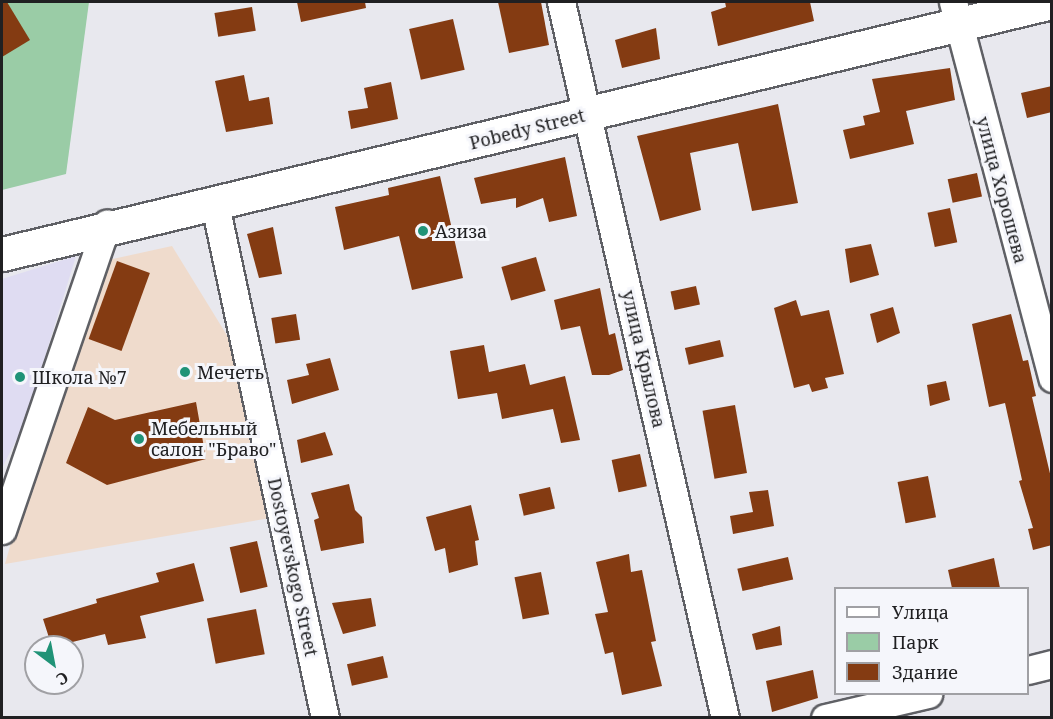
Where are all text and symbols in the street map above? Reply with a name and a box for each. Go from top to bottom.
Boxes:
street label: Pobedy Street [467,104,587,154]
street label: улица Хорошева [972,114,1032,266]
place label: Азиза [435,220,487,242]
marker: Азиза [416,224,430,238]
street label: улица Крылова [618,288,670,430]
place label: Мечеть [197,361,264,383]
marker: Мечеть [178,365,192,379]
place label: Школа №7 [32,366,127,388]
marker: Школа №7 [13,370,27,384]
place label: Мебельный салон "Браво" [151,418,276,460]
marker: Мебельный салон "Браво" [132,432,146,446]
street label: Dostoyevskogo Street [264,476,322,658]
legend [834,587,1029,695]
text: Улица [892,600,949,624]
text: Парк [892,630,939,654]
north arrow [24,635,84,695]
text: Здание [892,660,958,684]
text: С [52,666,73,691]

